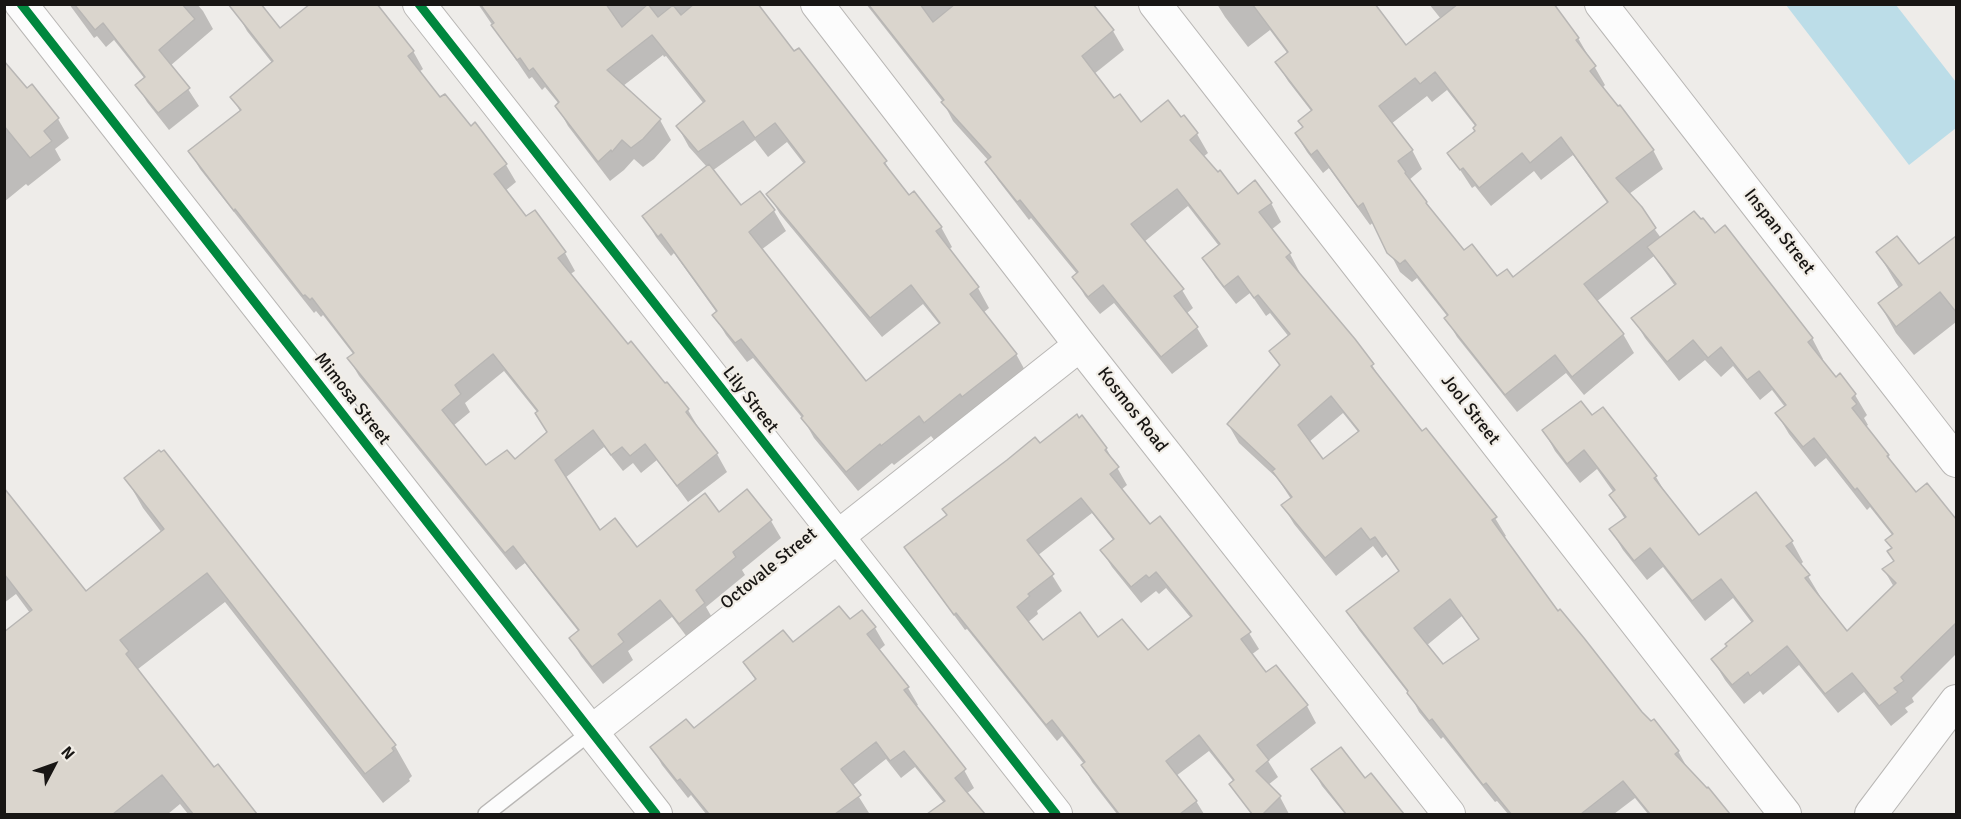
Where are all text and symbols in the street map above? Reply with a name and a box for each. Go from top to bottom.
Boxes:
street label: Inspan Street [1739,185,1819,279]
street label: Mimosa Street [309,349,395,449]
street label: Lily Street [717,363,783,437]
street label: Kosmos Road [1092,363,1172,457]
street label: Jool Street [1436,371,1504,449]
street label: Octovale Street [716,524,822,614]
north arrow [24,735,84,795]
text: N [56,742,79,764]

